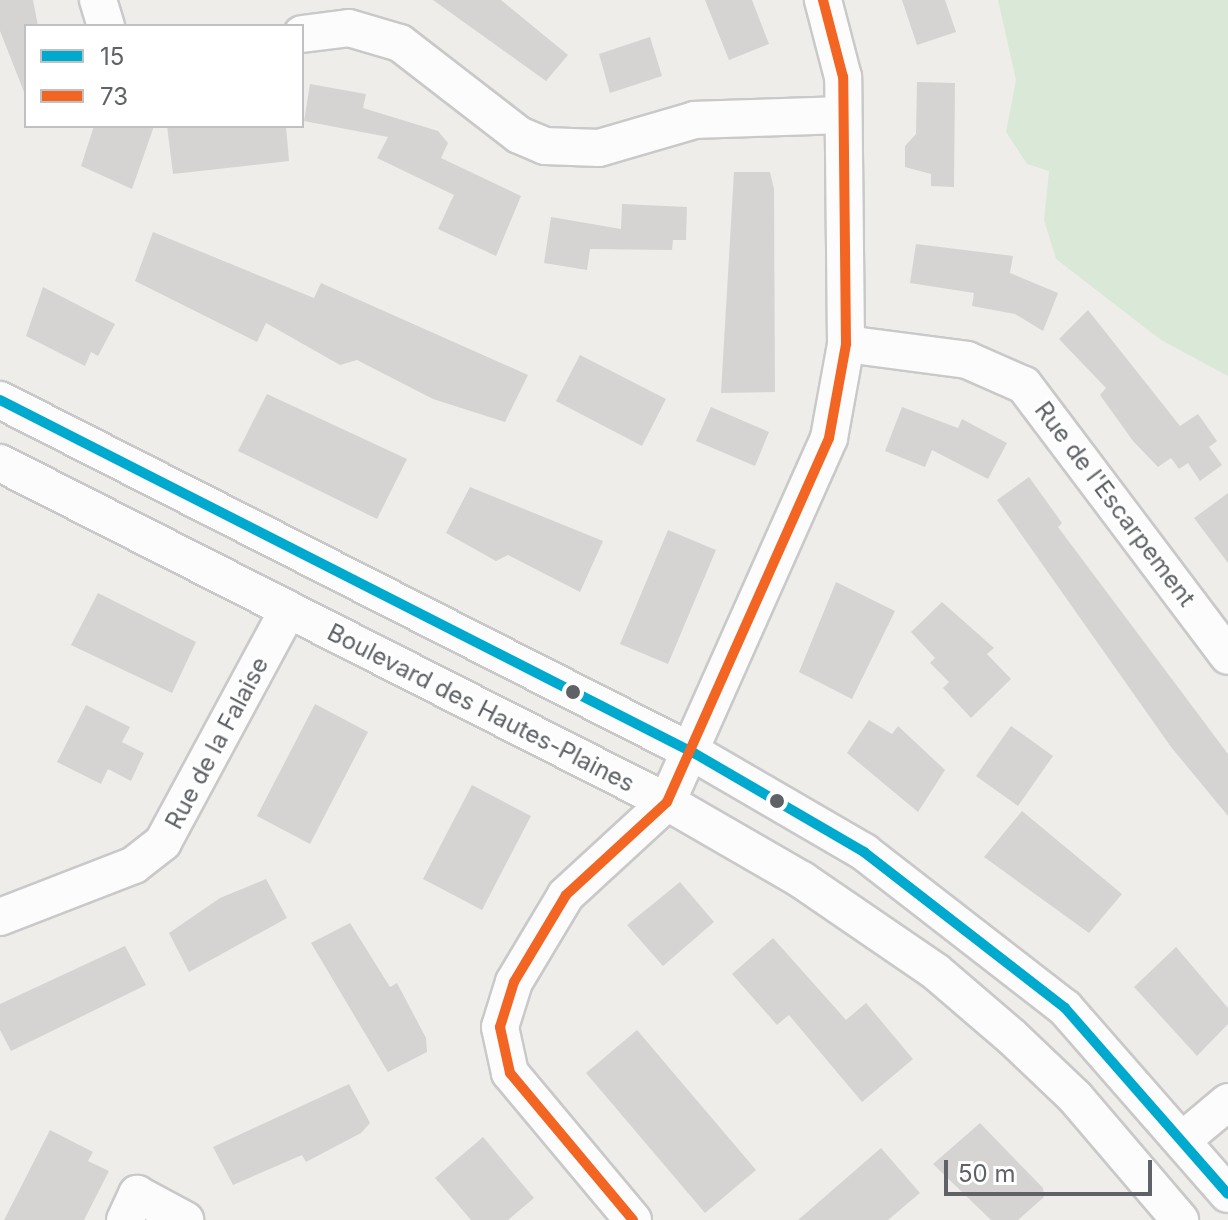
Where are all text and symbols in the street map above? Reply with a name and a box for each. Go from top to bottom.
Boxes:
legend [24,24,304,128]
text: 15 [100,42,124,71]
text: 73 [100,82,128,111]
street label: Rue de l'Escarpement [1029,396,1201,612]
street label: Boulevard des Hautes-Plaines [323,618,639,798]
street label: Rue de la Falaise [160,652,274,834]
unlabelled marker [565,684,581,700]
unlabelled marker [769,793,785,809]
scale bar [948,1144,1156,1194]
text: 50 m [958,1159,1016,1188]

